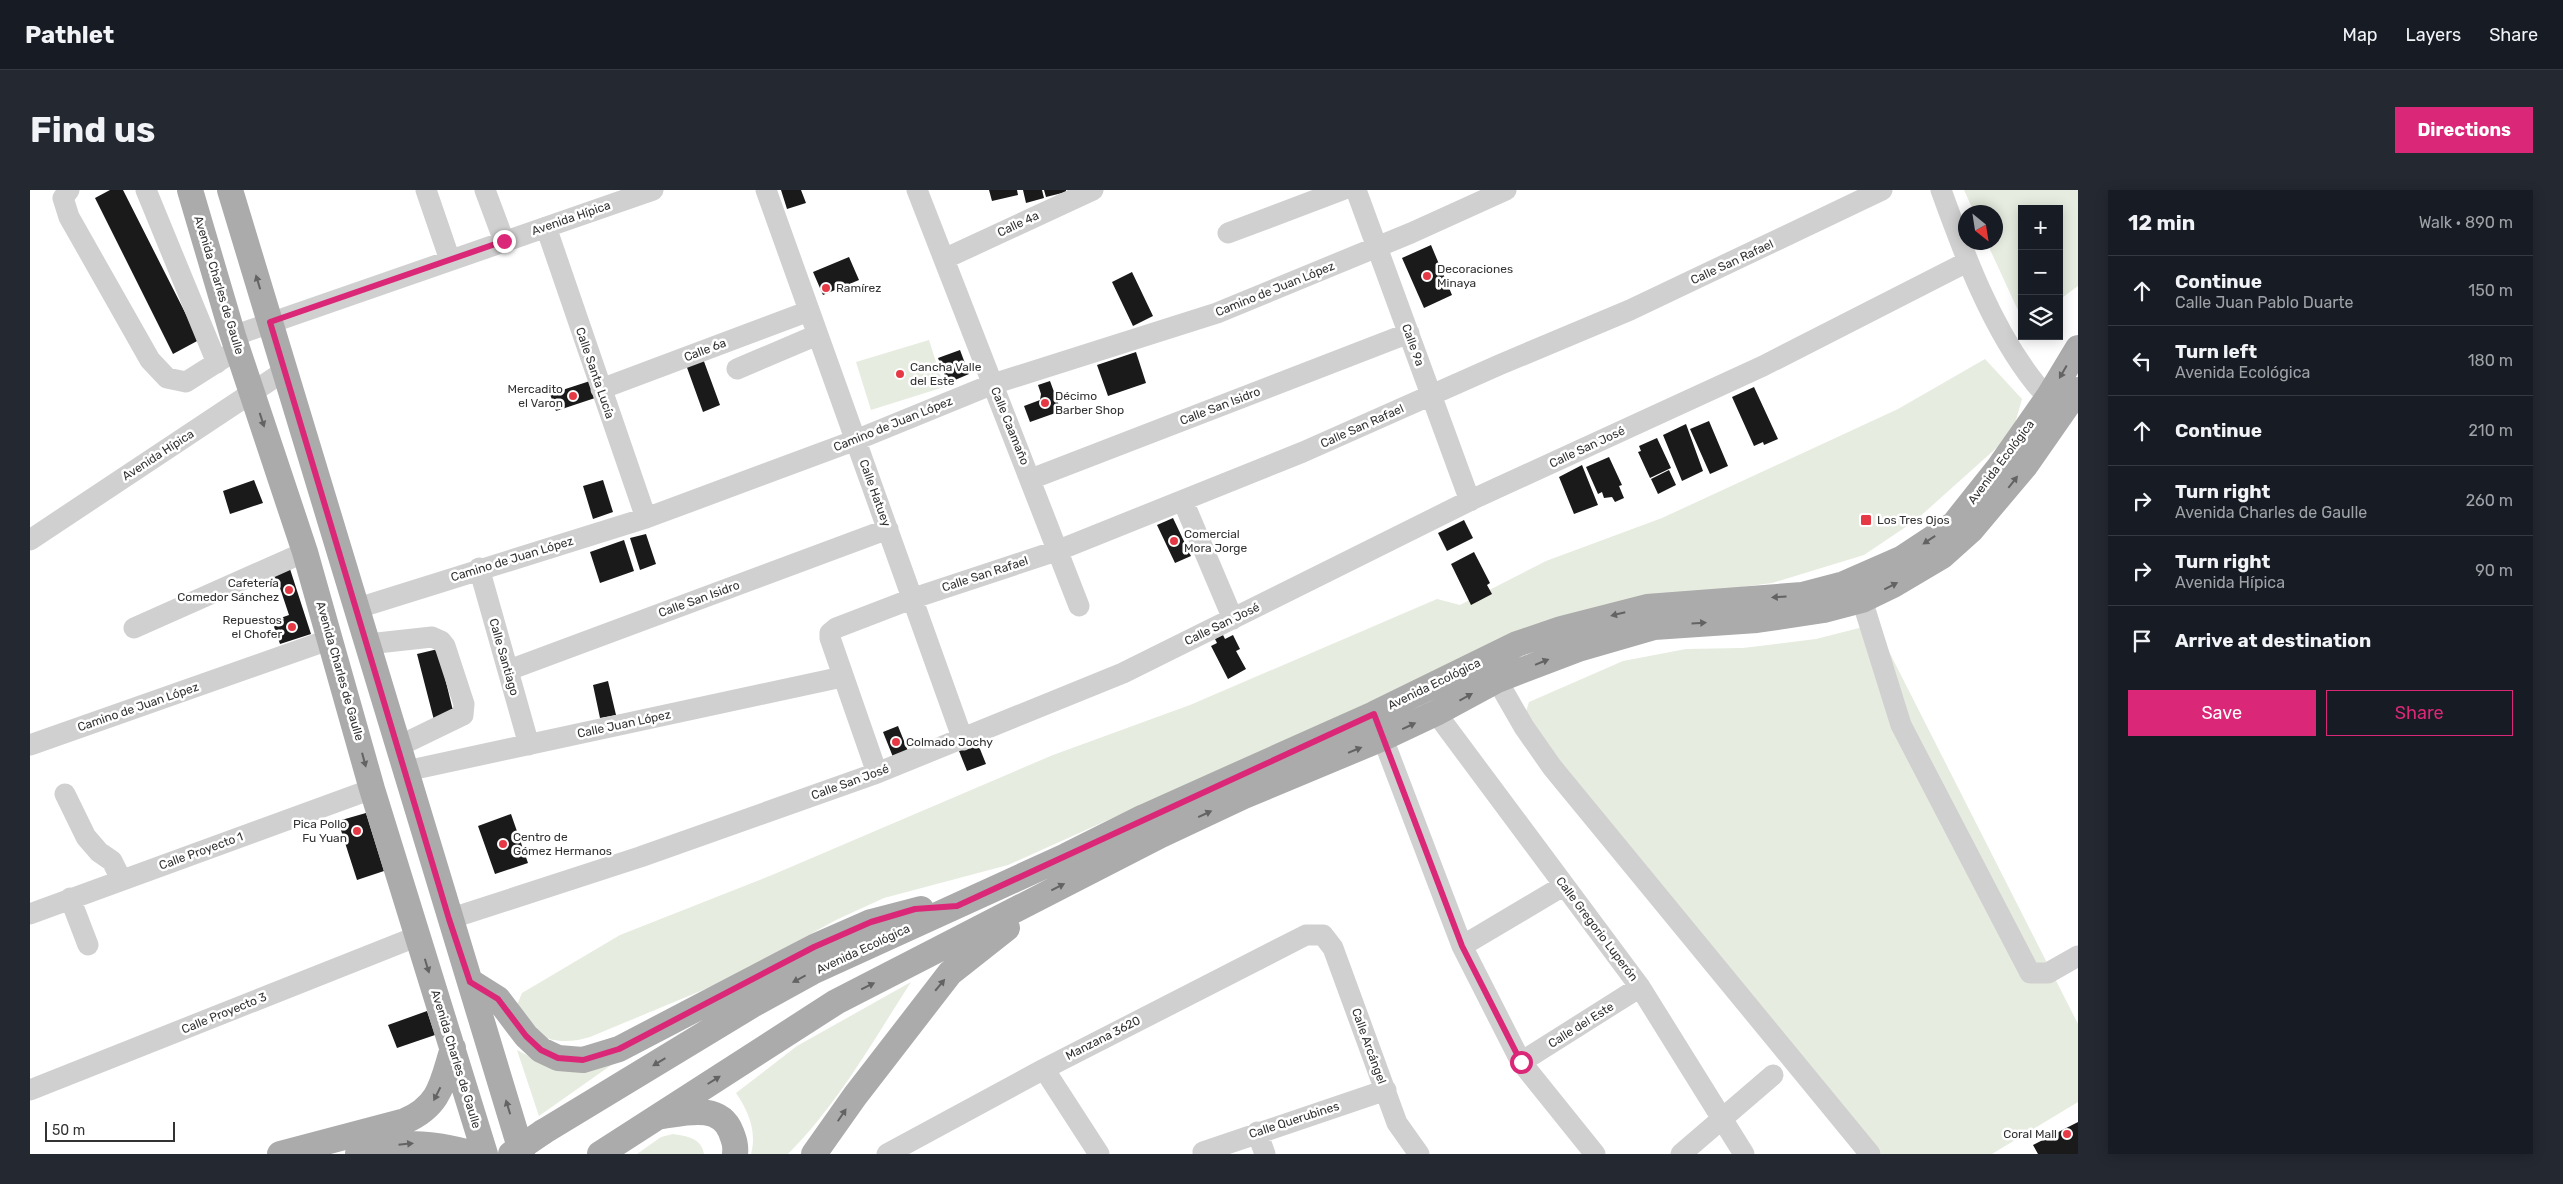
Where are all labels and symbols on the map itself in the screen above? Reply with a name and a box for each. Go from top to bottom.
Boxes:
street label: Avenida Hípica [530,198,612,238]
north arrow [1958,205,2003,250]
street label: Calle 4a [995,208,1041,240]
street label: Avenida Charles de Gaulle [191,214,247,356]
route end [493,230,516,253]
street label: Calle San Rafael [1688,237,1776,287]
street label: Camino de Juan López [1213,259,1337,319]
place label: Decoraciones Minaya [1437,262,1513,290]
marker: Decoraciones Minaya [1421,270,1433,282]
one-way arrow [254,274,262,289]
place label: Ramírez [836,281,881,295]
marker: Ramírez [820,282,832,294]
street label: Calle 9a [1399,322,1427,368]
street label: Calle Santa Lucía [573,326,617,420]
street label: Calle 6a [682,336,728,364]
place label: Cancha Valle del Este [910,360,982,388]
one-way arrow [2058,365,2067,378]
marker: Cancha Valle del Este [894,368,906,380]
place label: Mercadito el Varon [507,382,563,410]
street label: Calle San Isidro [1178,384,1262,428]
street label: Calle Caamaño [988,385,1032,467]
place label: Décimo Barber Shop [1055,389,1124,417]
marker: Mercadito el Varon [567,390,579,402]
street label: Camino de Juan López [831,394,955,454]
marker: Décimo Barber Shop [1039,397,1051,409]
street label: Calle San Rafael [1318,401,1406,451]
one-way arrow [259,413,267,428]
street label: Avenida Ecológica [1965,417,2037,507]
street label: Calle San José [1547,423,1627,471]
street label: Avenida Hípica [120,427,196,483]
street label: Calle Hatuey [856,458,894,529]
one-way arrow [2008,475,2019,488]
marker: Los Tres Ojos [1859,513,1873,527]
place label: Los Tres Ojos [1877,513,1950,527]
place label: Comercial Mora Jorge [1184,527,1248,555]
street label: Camino de Juan López [449,534,575,584]
marker: Comercial Mora Jorge [1168,535,1180,547]
one-way arrow [1923,535,1936,545]
street label: Calle San Rafael [940,553,1030,595]
place label: Cafetería Comedor Sánchez [177,576,279,604]
street label: Calle San Isidro [657,578,742,620]
one-way arrow [1884,582,1898,590]
marker: Cafetería Comedor Sánchez [283,584,295,596]
one-way arrow [1771,593,1787,601]
street label: Avenida Charles de Gaulle [313,600,367,743]
street label: Calle San José [1182,600,1262,648]
one-way arrow [1611,611,1626,619]
place label: Repuestos el Chofer [223,613,282,641]
street label: Calle Santiago [486,617,522,697]
one-way arrow [1691,619,1707,627]
marker: Repuestos el Chofer [286,621,298,633]
street label: Avenida Ecológica [1385,655,1483,713]
one-way arrow [1535,658,1550,666]
street label: Camino de Juan López [76,680,200,734]
one-way arrow [1459,693,1474,701]
street label: Calle Juan López [576,707,672,741]
one-way arrow [1402,722,1417,730]
place label: Colmado Jochy [906,735,993,749]
marker: Colmado Jochy [890,736,902,748]
one-way arrow [1348,746,1363,754]
one-way arrow [361,753,369,768]
street label: Calle San José [809,761,891,803]
one-way arrow [1198,810,1212,818]
place label: Pica Pollo Fu Yuan [293,817,347,845]
marker: Pica Pollo Fu Yuan [351,825,363,837]
street label: Calle Proyecto 1 [157,829,245,873]
place label: Centro de Gómez Hermanos [513,830,612,858]
marker: Centro de Gómez Hermanos [497,838,509,850]
street label: Calle Gregorio Luperón [1553,874,1641,984]
one-way arrow [1051,883,1065,891]
street label: Avenida Ecológica [814,921,912,977]
one-way arrow [424,958,432,973]
one-way arrow [792,975,806,984]
one-way arrow [935,979,946,992]
one-way arrow [860,982,875,990]
street label: Avenida Charles de Gaulle [428,988,484,1130]
street label: Calle Proyecto 3 [179,990,269,1036]
street label: Calle del Este [1546,999,1617,1051]
street label: Calle Arcángel [1349,1006,1389,1086]
street label: Manzana 3620 [1063,1013,1143,1063]
route start [1510,1051,1533,1074]
one-way arrow [652,1057,665,1066]
one-way arrow [707,1075,721,1084]
one-way arrow [433,1087,441,1101]
street label: Calle Querubines [1247,1099,1341,1141]
one-way arrow [504,1100,512,1115]
one-way arrow [837,1108,847,1121]
scale bar [45,1119,175,1142]
place label: Coral Mall [2003,1127,2057,1141]
marker: Coral Mall [2061,1128,2073,1140]
one-way arrow [398,1140,414,1148]

